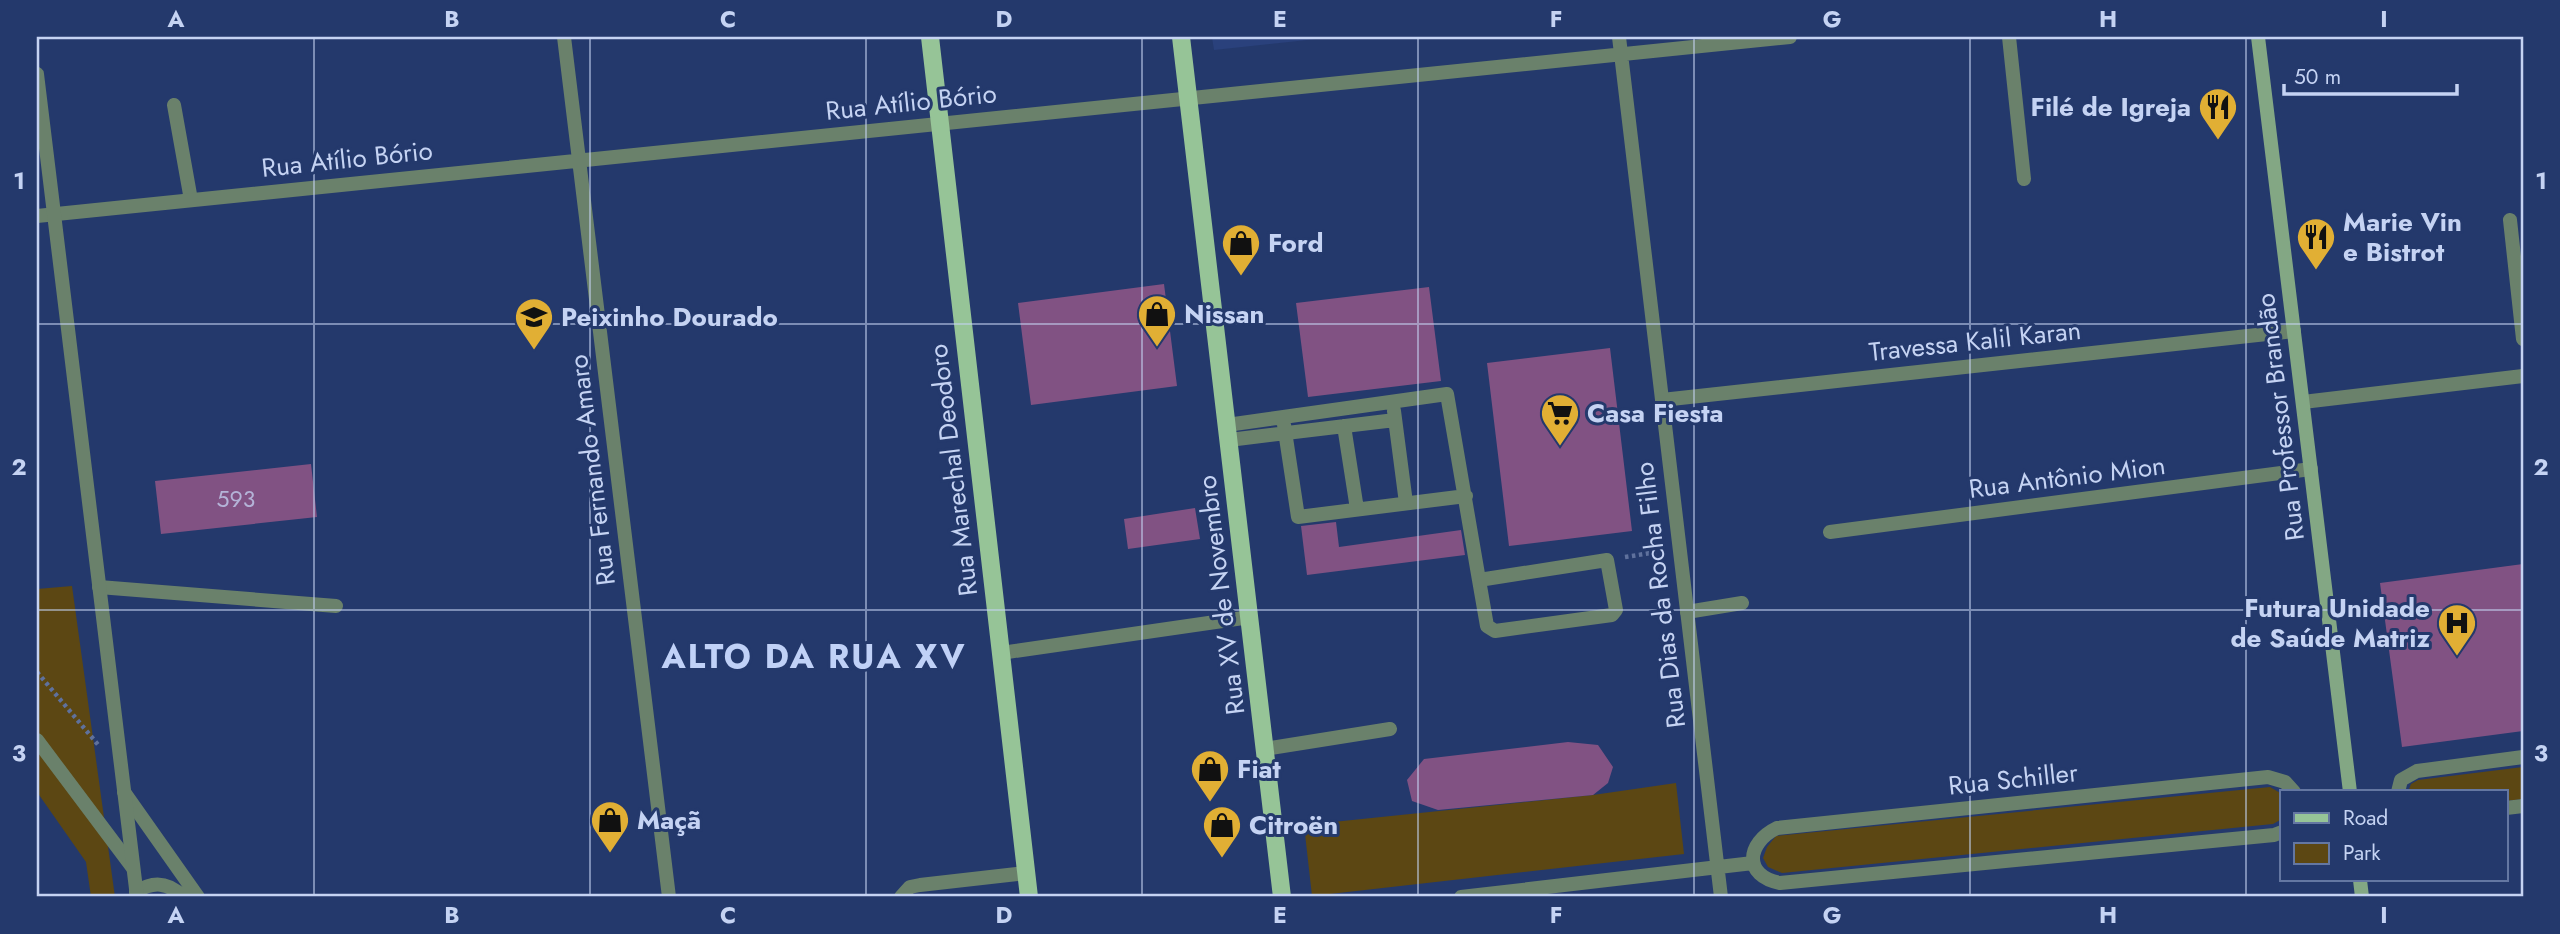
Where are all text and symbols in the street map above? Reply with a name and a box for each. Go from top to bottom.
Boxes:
text: A [167,2,185,36]
text: B [444,2,460,36]
text: C [720,2,736,36]
text: D [996,2,1013,36]
text: E [1273,2,1287,36]
text: F [1550,2,1562,36]
text: G [1823,2,1841,36]
text: H [2099,2,2117,36]
text: I [2380,2,2388,36]
scale bar [2284,52,2457,96]
text: 50 m [2294,62,2341,92]
street label: Rua Atílio Bório [823,74,999,130]
restaurant icon: Filé de Igreja [2197,86,2239,141]
place label: Filé de Igreja [2031,88,2191,126]
street label: Rua Atílio Bório [259,131,435,187]
text: 1 [13,164,25,198]
text: 1 [2535,164,2547,198]
place label: Marie Vin e Bistrot [2343,203,2462,271]
restaurant icon: Marie Vin e Bistrot [2295,216,2337,271]
shop icon: Ford [1220,222,1262,277]
place label: Ford [1268,224,1324,262]
street label: Rua Professor Brandão [2246,291,2314,543]
shop icon: Nissan [1136,293,1178,348]
place label: Nissan [1184,295,1265,333]
school or university icon: Peixinho Dourado [513,296,555,351]
place label: Peixinho Dourado [561,298,778,336]
street label: Travessa Kalil Karan [1867,311,2083,371]
street label: Rua Marechal Deodoro [919,342,987,598]
street label: Rua Fernando Amaro [559,352,625,588]
supermarket icon: Casa Fiesta [1539,392,1581,447]
place label: Casa Fiesta [1587,394,1724,432]
street label: Rua Antônio Mion [1966,446,2168,508]
text: 2 [11,450,27,484]
text: 2 [2533,450,2549,484]
street label: Rua Dias da Rocha Filho [1625,460,1695,730]
street label: Rua XV de Novembro [1187,473,1255,717]
house number: 593 [217,482,255,516]
place label: Futura Unidade de Saúde Matriz [2230,589,2430,657]
hospital icon: Futura Unidade de Saúde Matriz [2436,602,2478,657]
district label: ALTO DA RUA XV [660,633,967,680]
text: 3 [12,736,26,770]
text: 3 [2534,736,2548,770]
shop icon: Fiat [1189,748,1231,803]
place label: Fiat [1237,750,1282,788]
street label: Rua Schiller [1946,753,2080,805]
legend [2280,790,2508,881]
shop icon: Maçã [589,799,631,854]
place label: Maçã [637,801,701,839]
text: Road [2343,803,2388,833]
shop icon: Citroën [1201,804,1243,859]
place label: Citroën [1249,806,1338,844]
text: Park [2343,838,2381,868]
text: A [167,898,185,932]
text: B [444,898,460,932]
text: C [720,898,736,932]
text: D [996,898,1013,932]
text: E [1273,898,1287,932]
text: F [1550,898,1562,932]
text: G [1823,898,1841,932]
text: H [2099,898,2117,932]
text: I [2380,898,2388,932]

